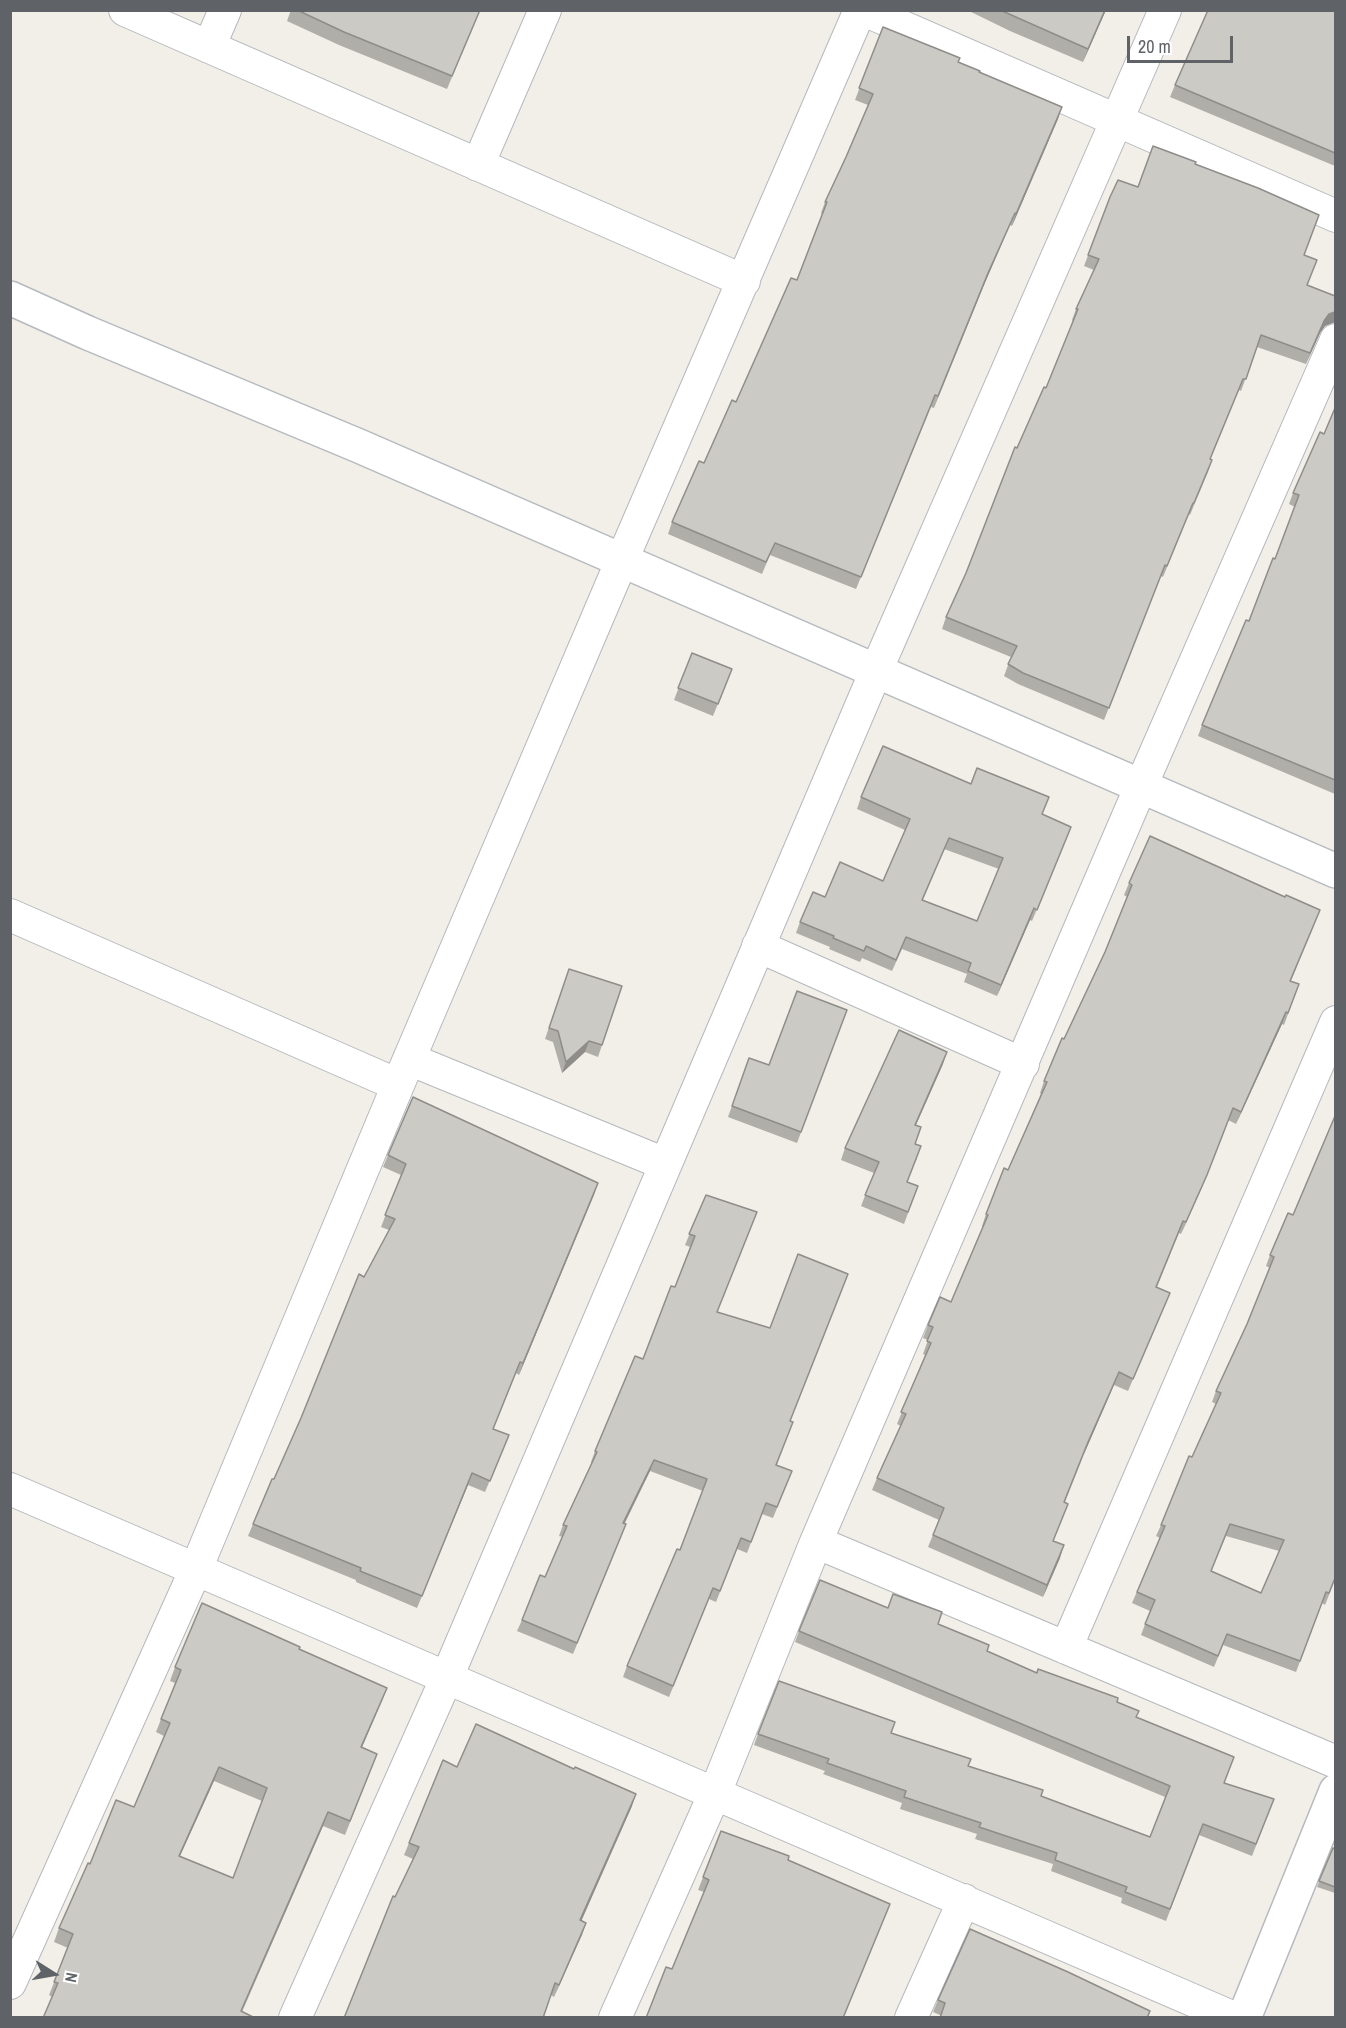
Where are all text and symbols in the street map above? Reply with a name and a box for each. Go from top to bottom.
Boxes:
scale bar [1130,24,1236,62]
text: 20 m [1138,34,1171,59]
north arrow [24,1944,84,2004]
text: N [60,1971,83,1984]

